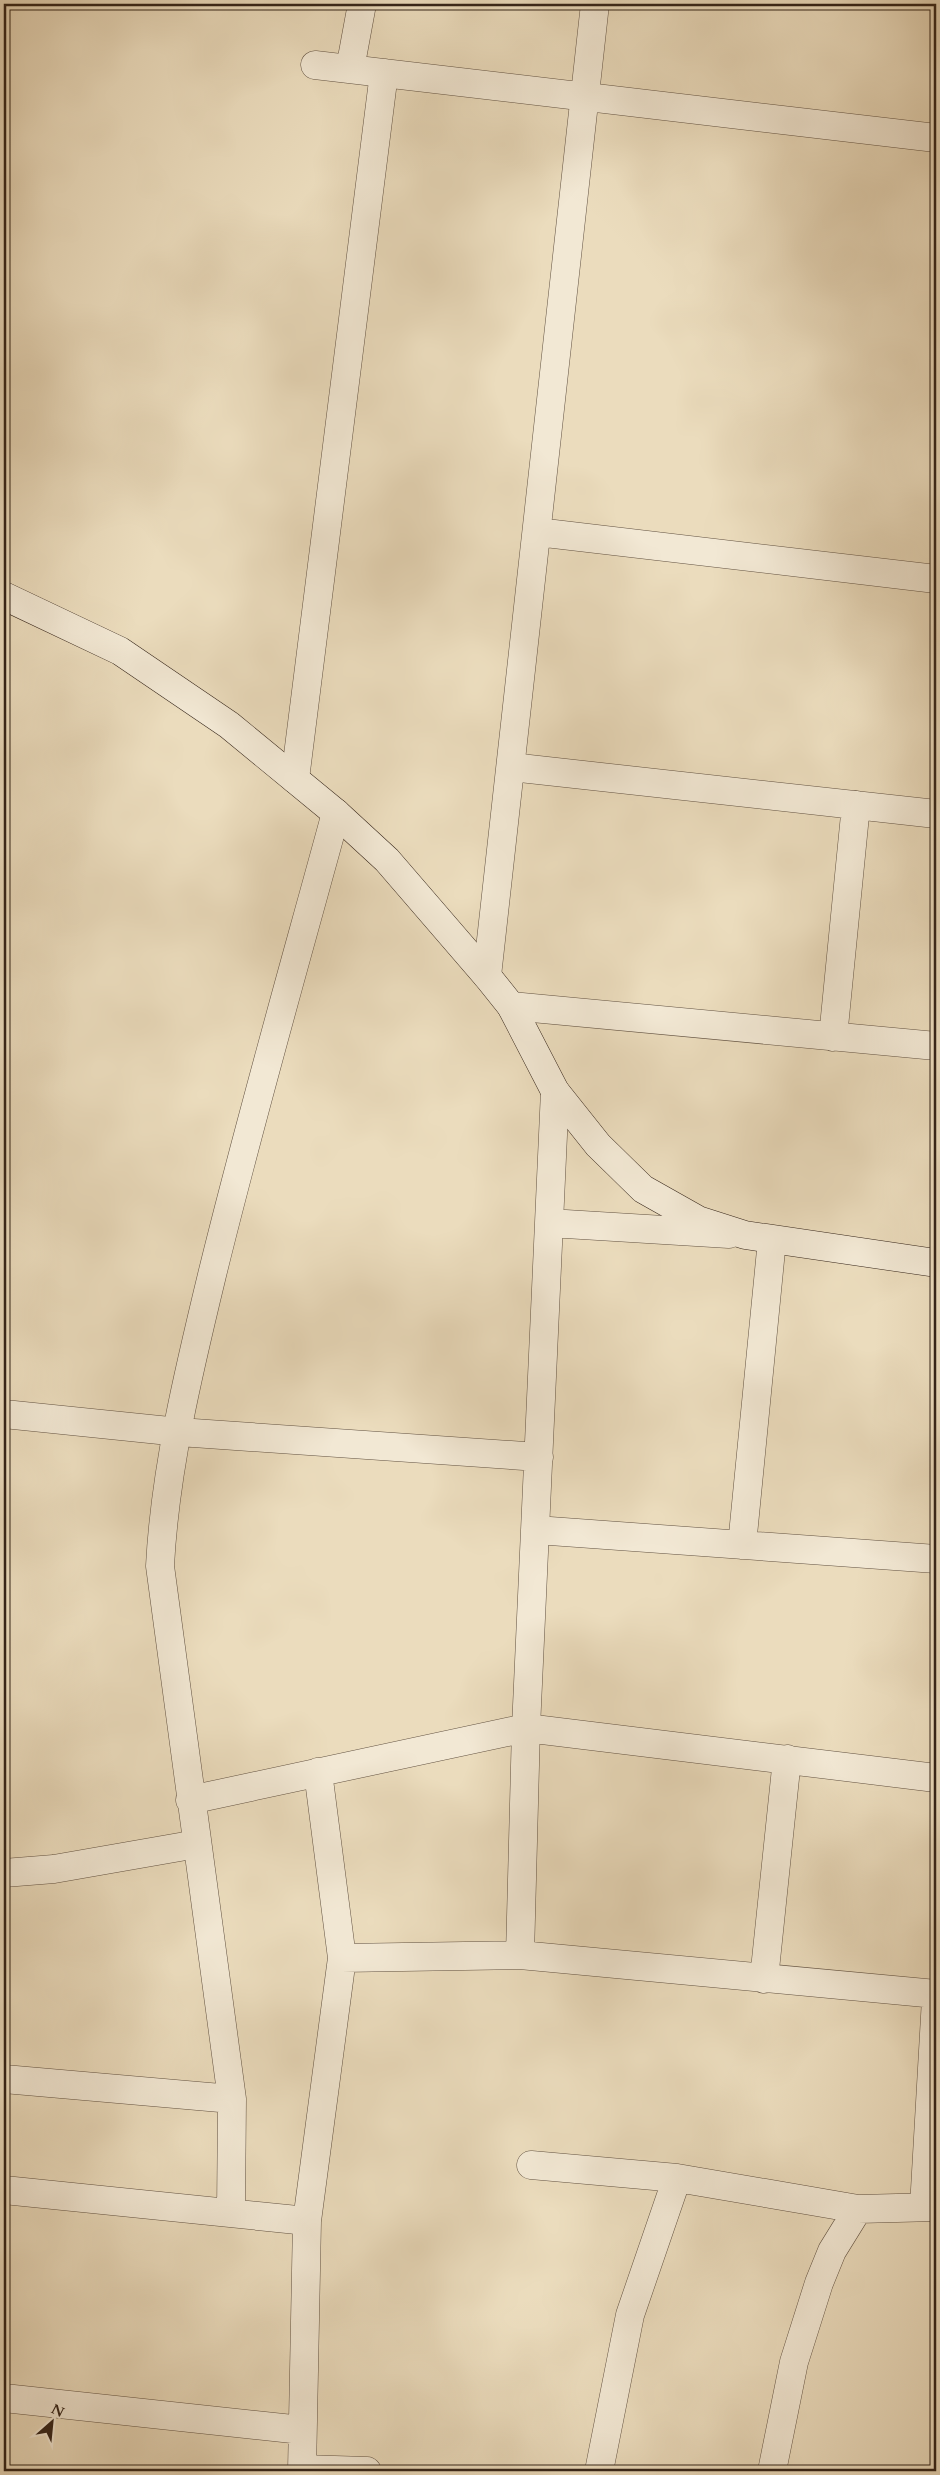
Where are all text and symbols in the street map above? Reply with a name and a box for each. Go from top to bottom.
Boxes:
north arrow [28,2398,78,2448]
text: N [48,2400,67,2422]

